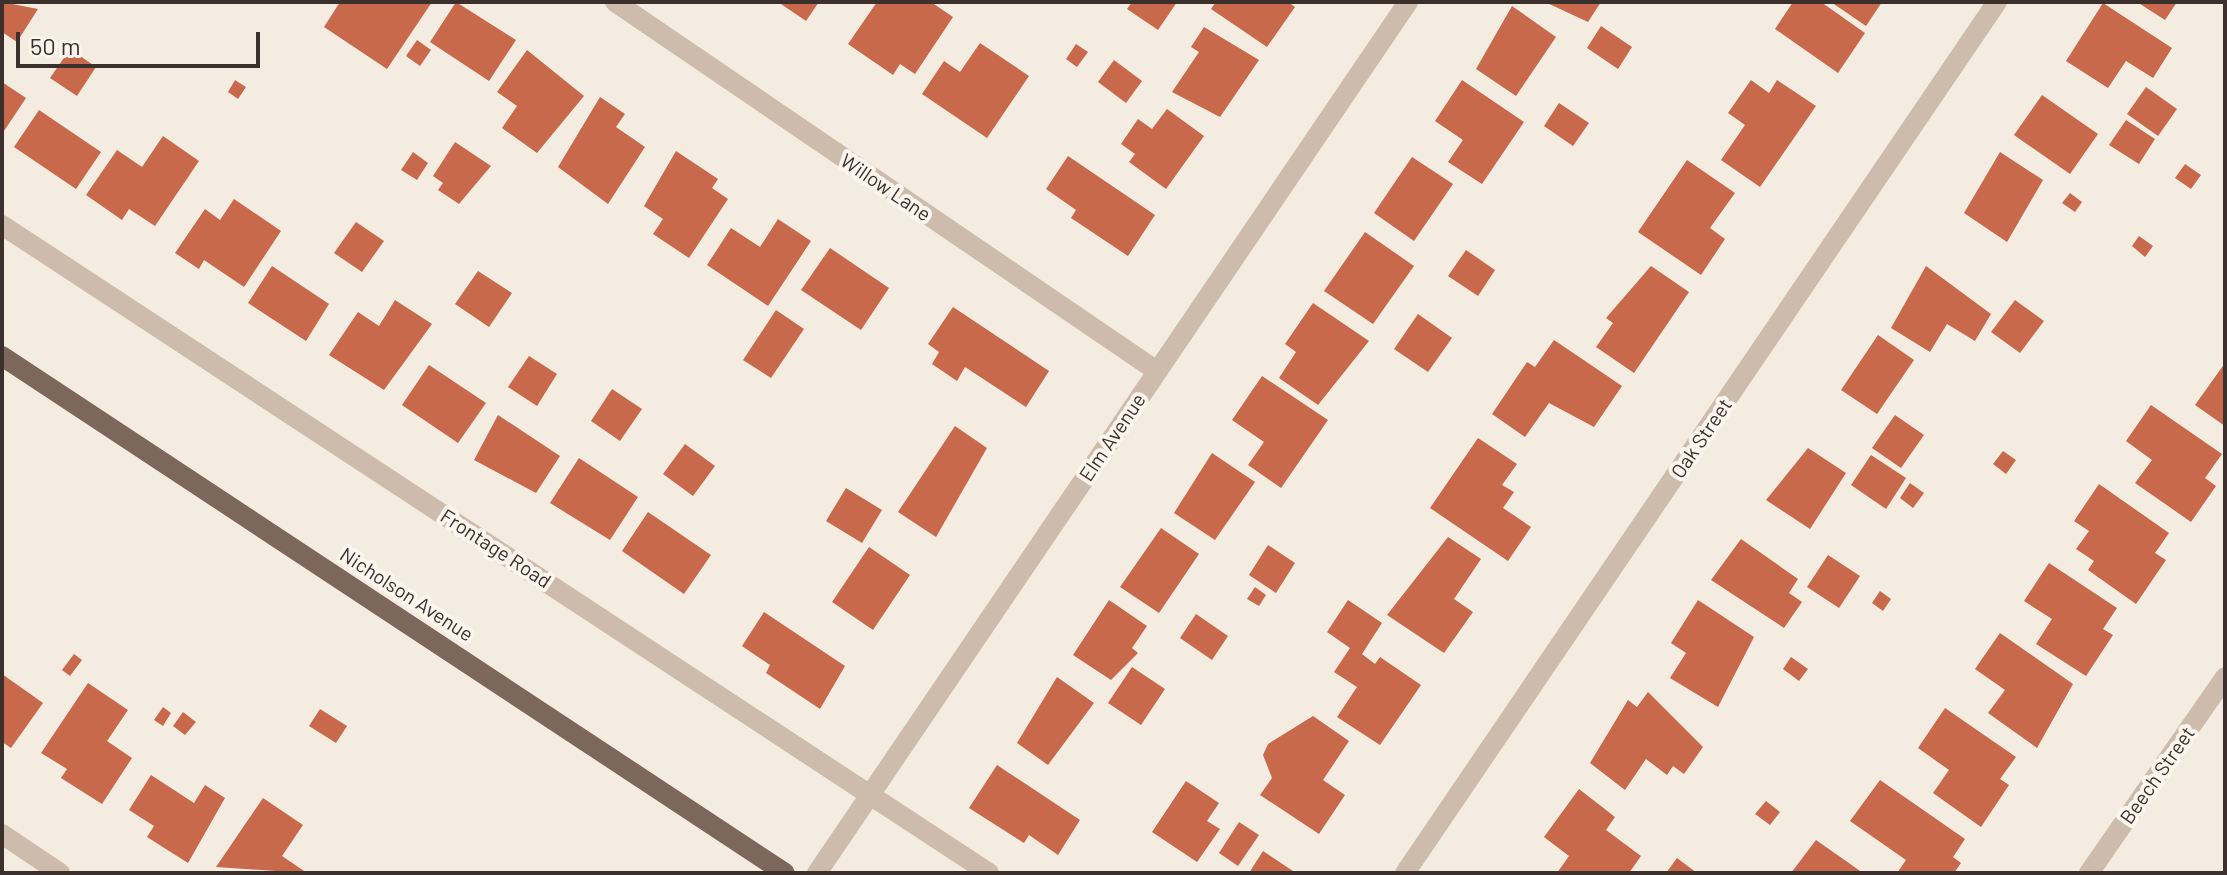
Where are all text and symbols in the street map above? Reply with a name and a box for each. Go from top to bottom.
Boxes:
scale bar [20,16,264,66]
text: 50 m [30,31,81,60]
street label: Willow Lane [836,148,936,226]
street label: Elm Avenue [1074,389,1150,485]
street label: Oak Street [1666,394,1736,482]
street label: Frontage Road [436,503,556,593]
street label: Nicholson Avenue [336,542,478,646]
street label: Beech Street [2115,722,2199,828]

